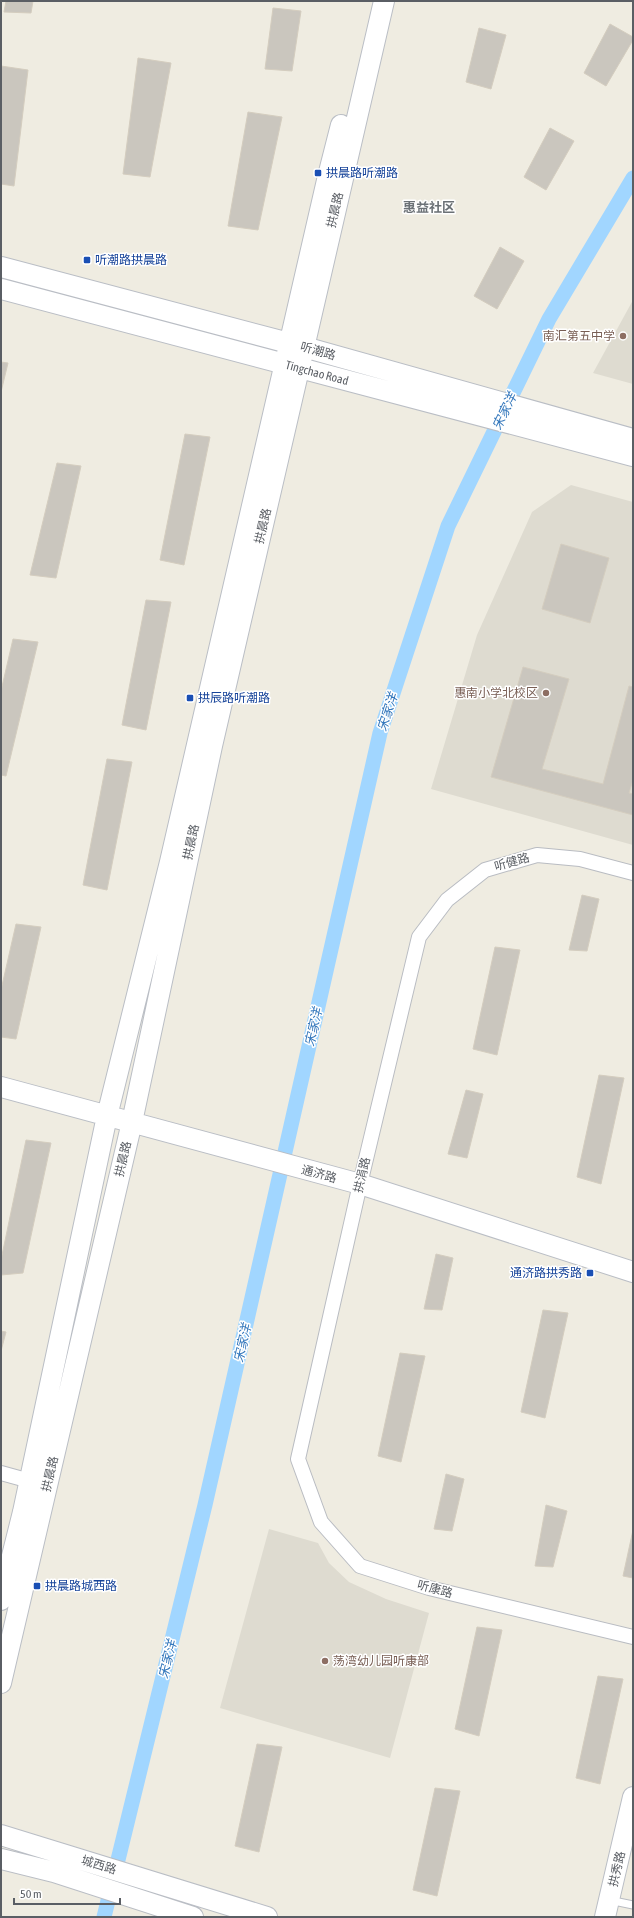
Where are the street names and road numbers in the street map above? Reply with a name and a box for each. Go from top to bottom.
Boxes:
street label: 拱晨路 [324,191,346,229]
street label: 听潮路 [299,339,337,363]
street label: Tingchao Road [284,358,350,388]
street label: 拱晨路 [252,507,274,545]
street label: 拱晨路 [180,823,202,861]
street label: 听健路 [493,850,531,874]
street label: 拱晨路 [112,1140,134,1178]
street label: 拱涓路 [351,1156,373,1194]
street label: 通济路 [300,1163,338,1185]
street label: 拱晨路 [39,1455,61,1493]
street label: 听康路 [416,1578,454,1600]
street label: 拱秀路 [606,1850,628,1888]
street label: 城西路 [80,1853,118,1877]

